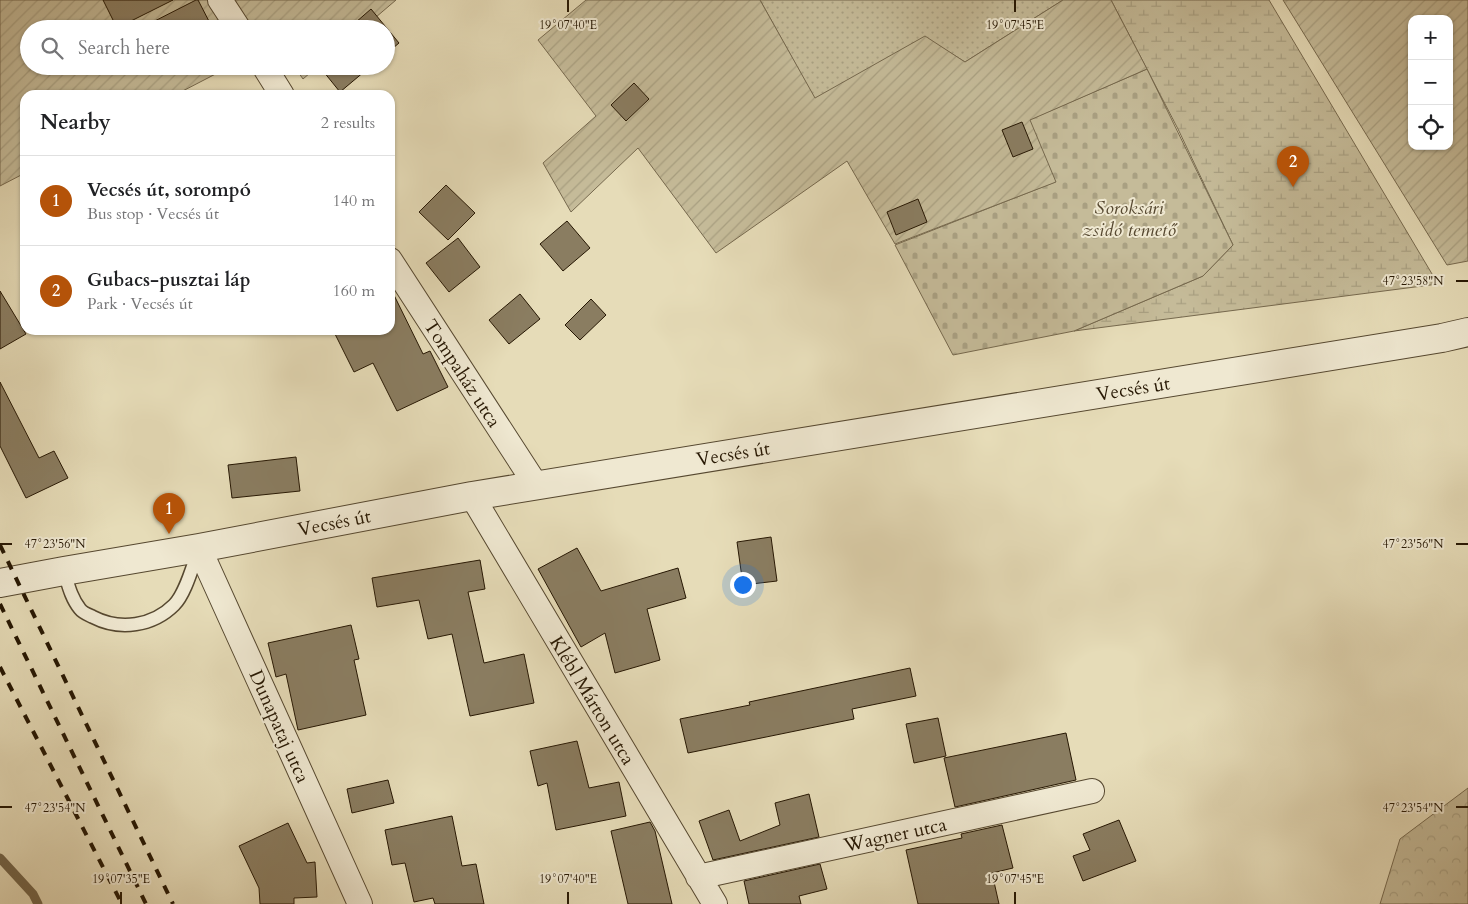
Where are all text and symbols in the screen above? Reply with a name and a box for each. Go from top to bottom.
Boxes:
map controls [1408,15,1453,150]
button: + [1408,15,1453,60]
text: 19°07'40"E [539,17,597,33]
text: 19°07'45"E [986,17,1044,33]
search box [20,20,395,75]
icon: search [38,34,66,62]
text: Search here [78,35,170,61]
button: − [1408,60,1453,105]
button: locate [1408,105,1453,150]
text: Nearby [40,108,111,137]
text: 2 results [321,112,375,134]
pin: 2 [1277,146,1309,187]
text: Vecsés út, sorompó [87,177,251,203]
text: 1 [52,190,60,212]
text: 140 m [333,190,375,212]
park label: Soroksári zsidó temető [1082,195,1178,243]
text: Bus stop · Vecsés út [87,203,219,225]
text: Gubacs-pusztai láp [87,267,251,293]
text: 47°23'58"N [1383,273,1444,289]
text: 2 [52,280,60,302]
text: 160 m [333,280,375,302]
text: Park · Vecsés út [87,293,193,315]
street label: Tompaház utca [417,314,507,433]
street label: Vecsés út [1095,370,1172,408]
street label: Vecsés út [695,435,772,473]
pin: 1 [153,493,185,534]
street label: Vecsés út [295,503,373,543]
text: 47°23'56"N [25,536,86,552]
text: 47°23'56"N [1383,536,1444,552]
your location [730,572,756,598]
street label: Klébl Márton utca [543,631,641,770]
street label: Dunapataj utca [243,666,316,787]
text: 47°23'54"N [25,800,86,816]
text: 47°23'54"N [1383,800,1444,816]
street label: Wagner utca [840,811,949,859]
text: 19°07'35"E [92,871,150,887]
text: 19°07'40"E [539,871,597,887]
text: 19°07'45"E [986,871,1044,887]

